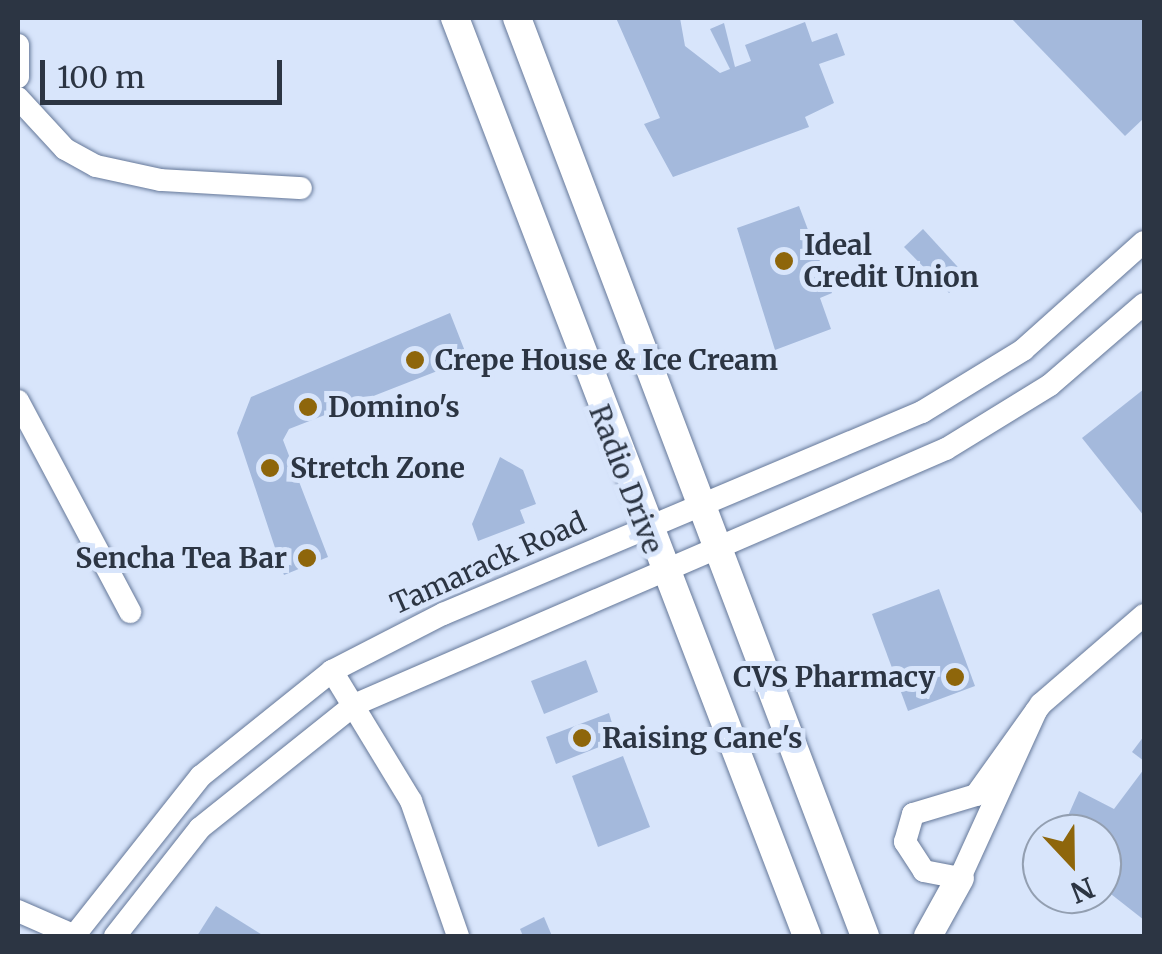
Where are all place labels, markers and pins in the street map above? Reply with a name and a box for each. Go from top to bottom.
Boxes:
place label: Ideal Credit Union [804,228,979,294]
marker: Ideal Credit Union [773,250,795,272]
place label: Crepe House & Ice Cream [435,343,778,377]
marker: Crepe House & Ice Cream [404,349,426,371]
place label: Domino's [328,390,460,424]
marker: Domino's [297,396,319,418]
place label: Stretch Zone [290,451,465,485]
marker: Stretch Zone [259,457,281,479]
place label: Sencha Tea Bar [75,541,287,575]
marker: Sencha Tea Bar [296,547,318,569]
place label: CVS Pharmacy [733,660,935,694]
marker: CVS Pharmacy [944,666,966,688]
place label: Raising Cane's [602,721,802,755]
marker: Raising Cane's [571,727,593,749]

